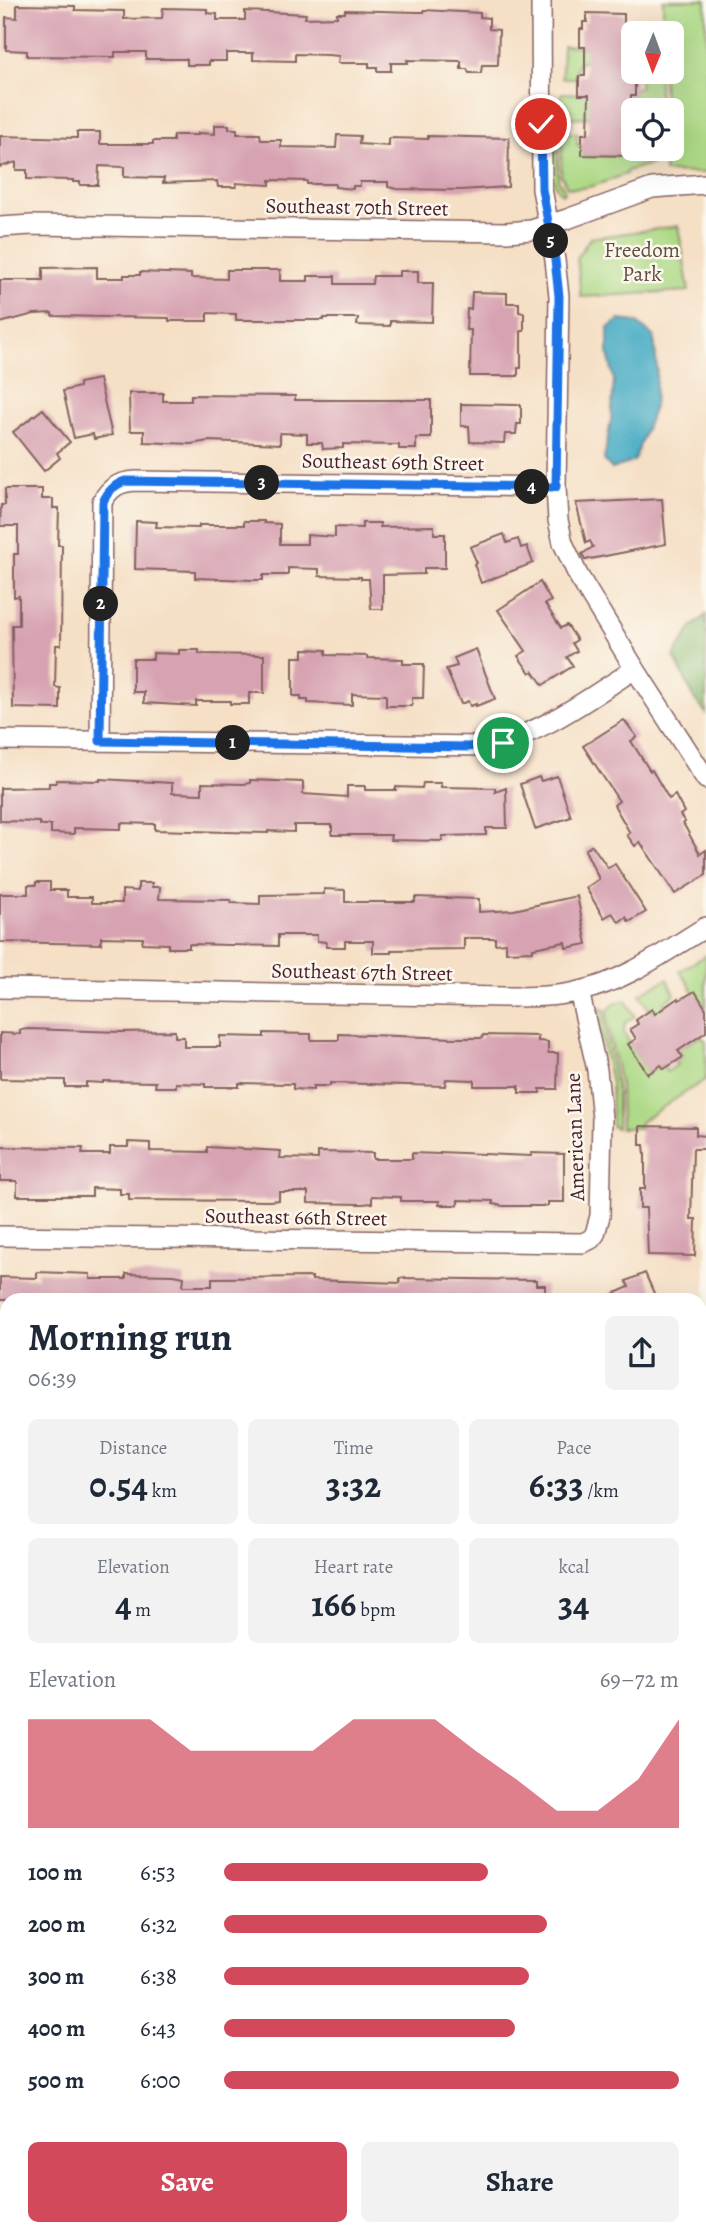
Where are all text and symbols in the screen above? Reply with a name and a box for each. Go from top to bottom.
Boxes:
north arrow [621,21,684,84]
map controls [621,21,684,161]
pin [511,94,571,154]
button: locate [621,98,684,161]
icon: check [522,105,560,143]
street label: Southeast 70th Street [265,191,449,223]
pin: 5 [534,224,568,258]
text: 5 [546,227,555,253]
park label: Freedom Park [604,236,680,288]
street label: Southeast 69th Street [301,446,485,478]
pin: 3 [244,466,280,500]
text: 3 [257,469,266,495]
pin: 4 [514,470,550,504]
text: 4 [527,473,536,499]
pin: 2 [84,586,119,622]
text: 2 [96,590,105,616]
pin [473,713,533,773]
icon: arrive [484,724,522,762]
pin: 1 [216,726,250,760]
text: 1 [229,729,236,755]
street label: Southeast 67th Street [271,956,453,988]
street label: American Lane [559,1072,591,1203]
street label: Southeast 66th Street [204,1201,388,1233]
text: Morning run [28,1311,232,1363]
button: share [605,1316,679,1390]
text: 06:39 [28,1363,76,1394]
text: Distance [99,1435,167,1461]
text: Time [334,1435,373,1461]
text: Pace [556,1435,591,1461]
text: 0.54 [89,1461,148,1509]
text: 3:32 [326,1461,381,1509]
text: 6:33 [529,1461,584,1509]
text: km [148,1478,177,1504]
text: /km [584,1478,619,1504]
text: Elevation [97,1554,170,1580]
text: Heart rate [314,1554,393,1580]
text: kcal [559,1554,589,1580]
text: 4 [115,1580,132,1628]
text: 166 [311,1580,356,1628]
text: 34 [558,1580,590,1628]
text: m [132,1597,151,1623]
text: bpm [356,1597,396,1623]
text: Elevation [28,1664,116,1695]
text: 69–72 m [600,1664,679,1695]
text: 100 m [28,1857,83,1888]
text: 6:53 [140,1857,176,1888]
text: 200 m [28,1909,86,1940]
text: 6:32 [140,1909,177,1940]
text: 300 m [28,1961,84,1992]
text: 6:38 [140,1961,177,1992]
text: 400 m [28,2013,85,2044]
text: 6:43 [140,2013,176,2044]
text: 500 m [28,2065,84,2096]
text: 6:00 [140,2065,181,2096]
button: Save [28,2142,347,2222]
button: Share [361,2142,679,2222]

